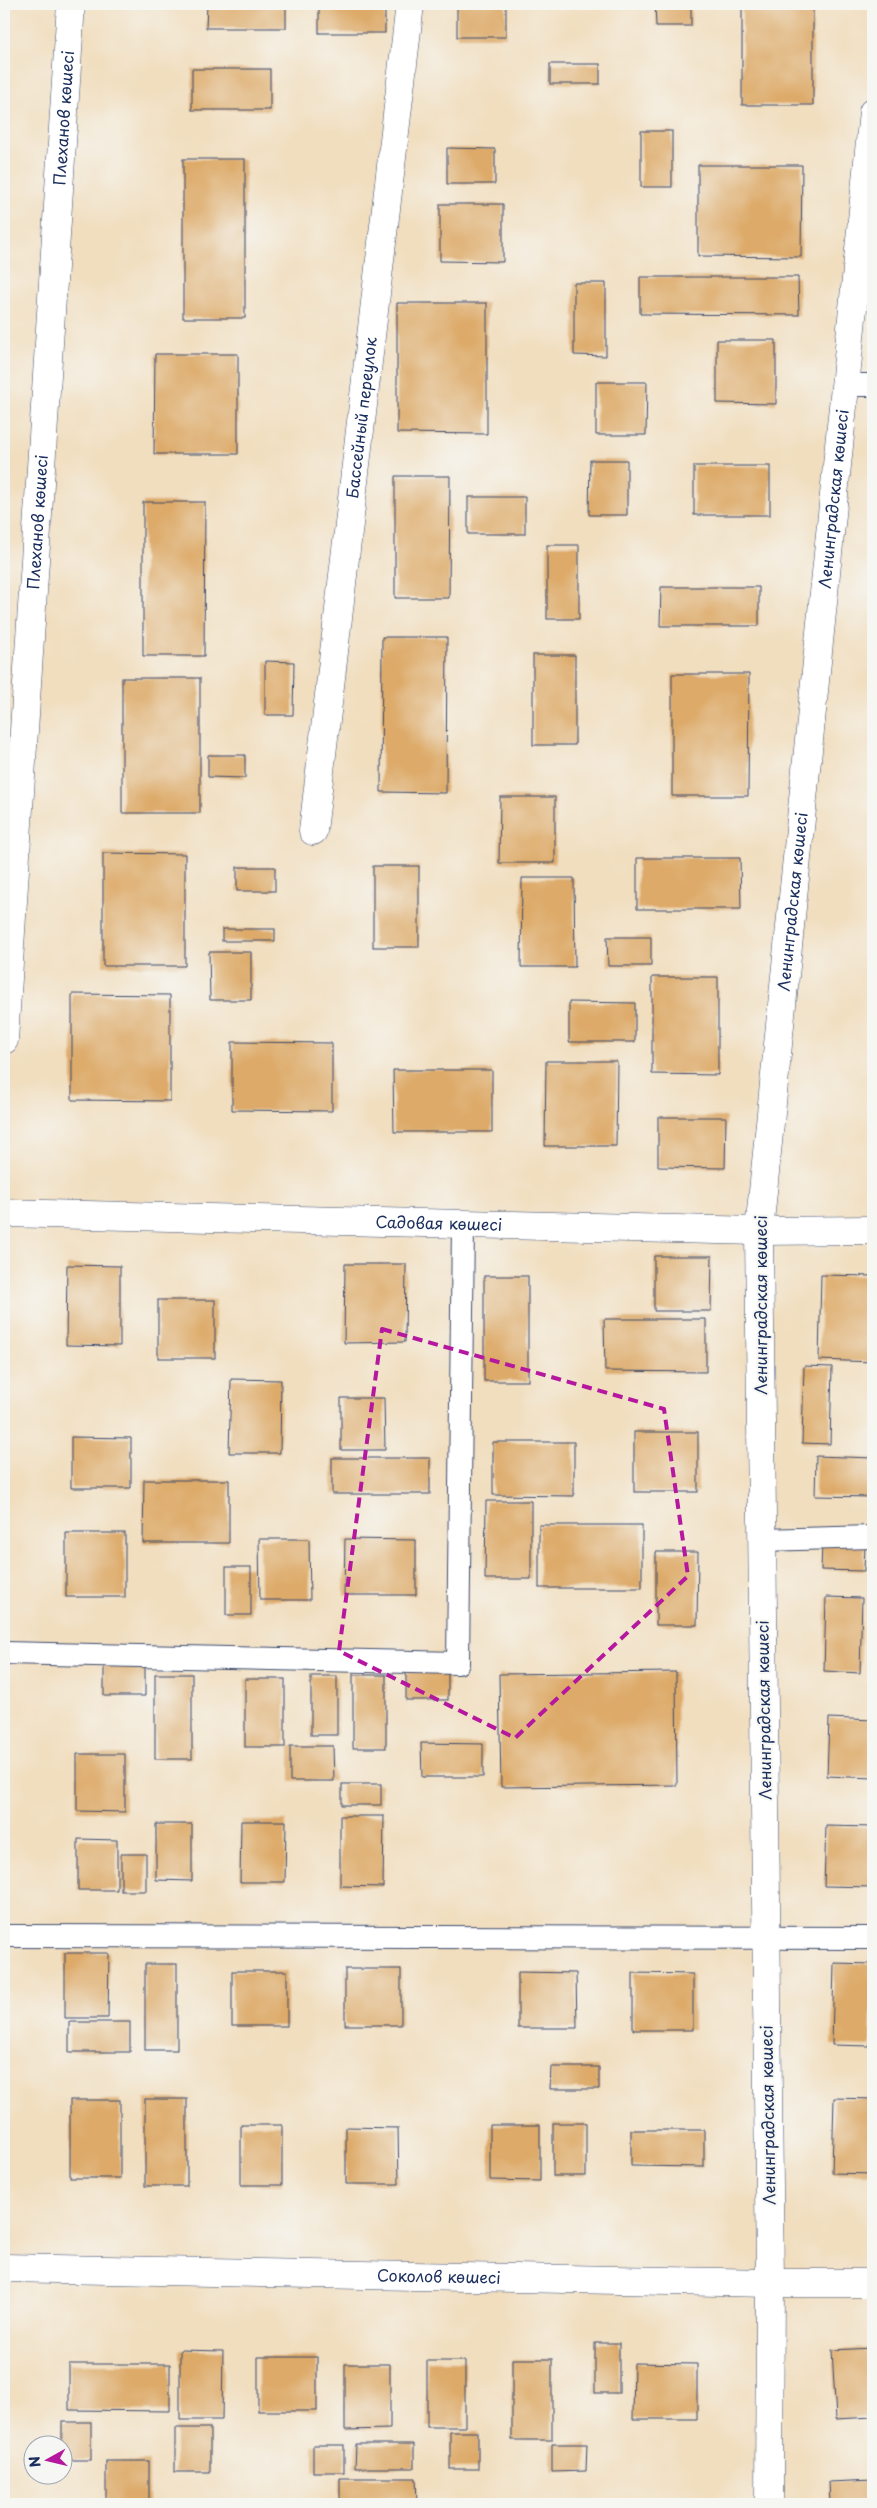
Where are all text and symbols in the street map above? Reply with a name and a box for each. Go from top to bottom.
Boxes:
street label: Плеханов көшесі [46,50,79,186]
street label: Бассейный переулок [339,335,382,500]
street label: Ленинградская көшесі [812,408,854,589]
street label: Плеханов көшесі [20,454,53,590]
street label: Ленинградская көшесі [770,811,813,992]
street label: Садовая көшесі [375,1209,503,1236]
street label: Ленинградская көшесі [748,1215,772,1395]
street label: Ленинградская көшесі [749,1620,777,1800]
street label: Ленинградская көшесі [753,2025,781,2205]
street label: Соколов көшесі [377,2262,501,2289]
north arrow [22,2436,72,2486]
text: N [23,2455,46,2469]

